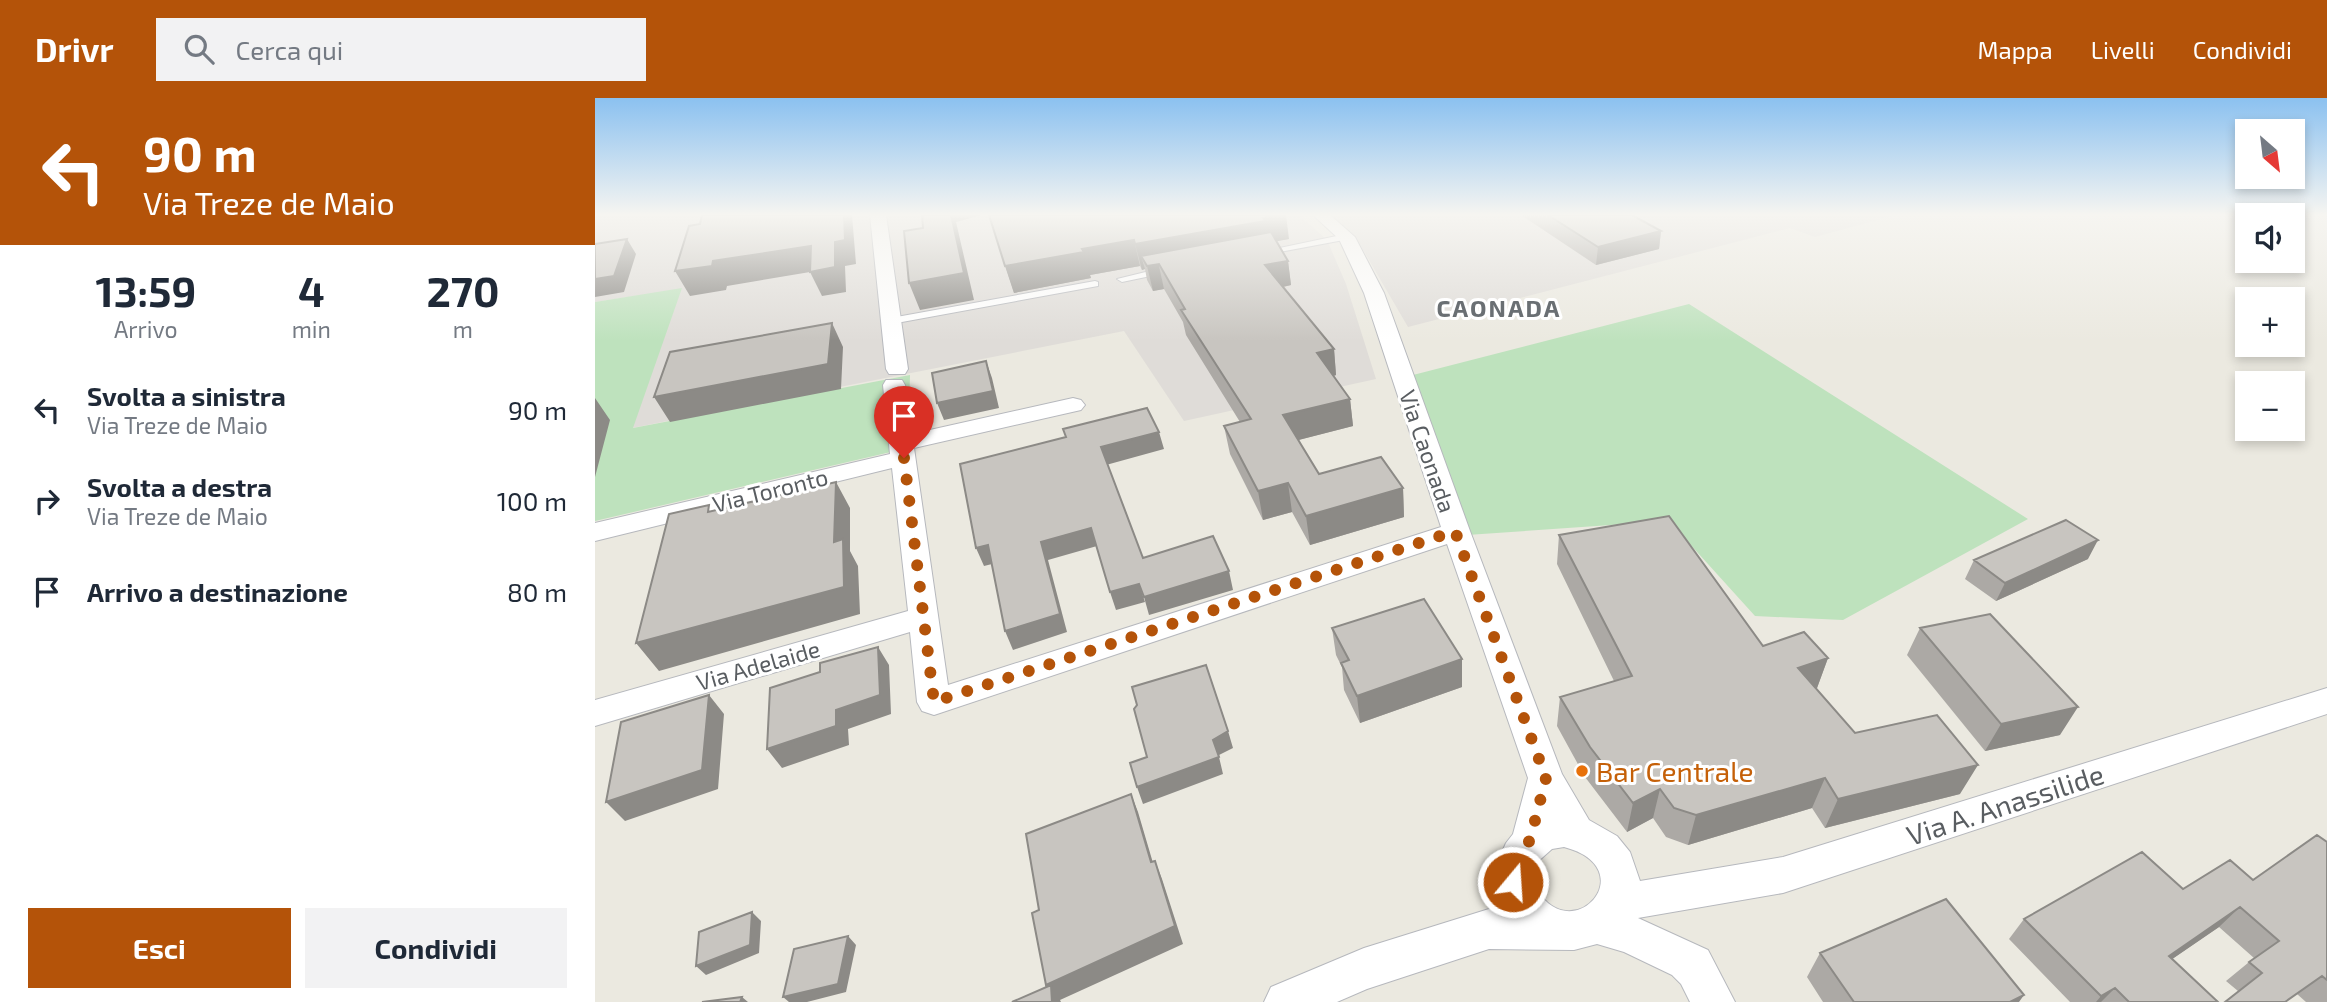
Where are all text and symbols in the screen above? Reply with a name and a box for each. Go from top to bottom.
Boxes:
search box [156,18,646,81]
text: Drivr [35,29,114,69]
icon: search [180,30,218,68]
text: Cerca qui [236,34,343,65]
text: Mappa [1977,35,2053,64]
text: Livelli [2091,35,2155,64]
text: Condividi [2193,35,2292,64]
north arrow [2235,119,2305,189]
map controls [2235,119,2305,441]
text: 90 m [143,123,257,182]
icon: left [28,126,119,217]
text: Via Treze de Maio [143,183,395,221]
button: sound [2235,203,2305,273]
text: 13:59 [95,265,196,315]
text: 4 [298,265,325,315]
text: 270 [426,265,499,315]
button: + [2235,287,2305,357]
district label: CAONADA [1436,293,1562,322]
text: Arrivo [114,315,178,343]
text: min [292,315,331,343]
text: m [453,315,473,343]
button: − [2235,371,2305,441]
text: Svolta a sinistra [87,380,286,411]
pin [874,386,934,458]
street label: Via Caonada [1394,386,1462,516]
icon: left [28,391,66,429]
text: 90 m [508,394,567,425]
icon: arrive [885,397,923,435]
text: Via Treze de Maio [87,411,268,439]
street label: Via Toronto [709,462,831,518]
text: Svolta a destra [87,471,272,502]
icon: right [28,482,66,520]
text: 100 m [497,485,567,516]
text: Via Treze de Maio [87,502,268,530]
icon: arrive [28,573,66,611]
text: Arrivo a destinazione [87,576,348,607]
text: 80 m [507,576,567,607]
street label: Via Adelaide [693,634,823,696]
place label: Bar Centrale [1596,754,1754,788]
street label: Via A. Anassilide [1902,756,2108,852]
marker: Bar Centrale [1574,763,1590,779]
position arrow [1476,845,1550,919]
button: Esci [28,908,291,988]
button: Condividi [305,908,567,988]

